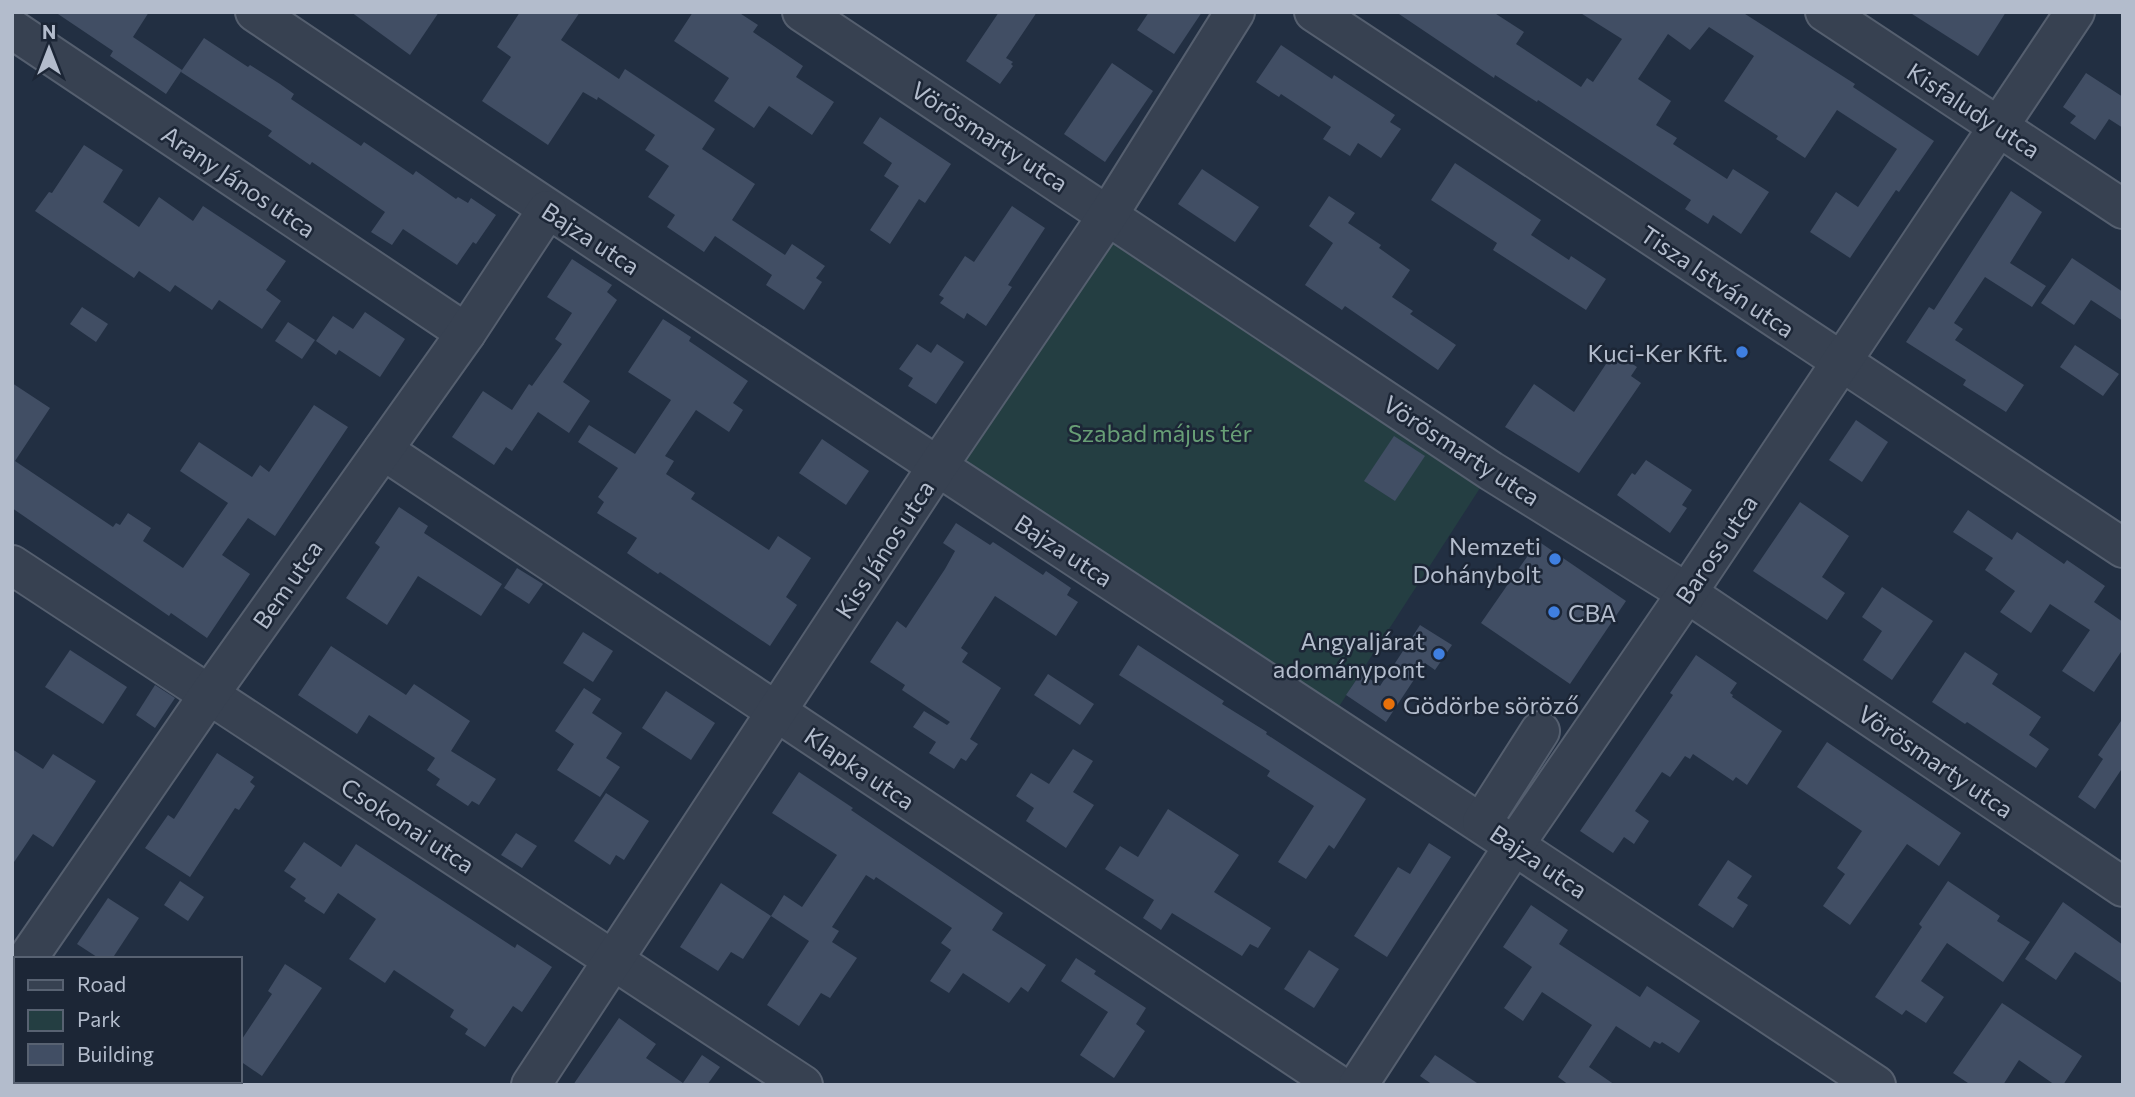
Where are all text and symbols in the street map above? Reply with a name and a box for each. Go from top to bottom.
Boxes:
north arrow [14,14,84,84]
text: N [42,20,56,43]
street label: Kisfaludy utca [1902,56,2046,164]
street label: Vörösmarty utca [906,75,1074,197]
street label: Arany János utca [157,119,321,243]
street label: Bajza utca [537,196,645,280]
street label: Tisza István utca [1636,219,1800,343]
place label: Kuci-Ker Kft. [1587,338,1728,367]
marker: Kuci-Ker Kft. [1734,344,1750,360]
street label: Vörösmarty utca [1378,389,1546,511]
park label: Szabad május tér [1068,418,1252,447]
street label: Kiss János utca [829,474,939,624]
street label: Baross utca [1669,489,1763,609]
street label: Bajza utca [1010,508,1118,592]
place label: Nemzeti Dohánybolt [1412,531,1541,588]
street label: Bem utca [246,534,328,634]
marker: Nemzeti Dohánybolt [1547,551,1563,567]
place label: CBA [1568,598,1616,627]
marker: CBA [1546,604,1562,620]
place label: Angyaljárat adománypont [1273,626,1425,683]
marker: Angyaljárat adománypont [1431,646,1447,662]
place label: Gödörbe söröző [1403,690,1579,719]
marker: Gödörbe söröző [1381,696,1397,712]
street label: Vörösmarty utca [1853,698,2019,824]
street label: Klapka utca [799,721,921,815]
street label: Csokonai utca [336,771,480,879]
street label: Bajza utca [1485,818,1593,904]
legend [14,957,242,1083]
text: Road [77,971,126,996]
text: Park [77,1006,121,1031]
text: Building [77,1041,154,1066]

